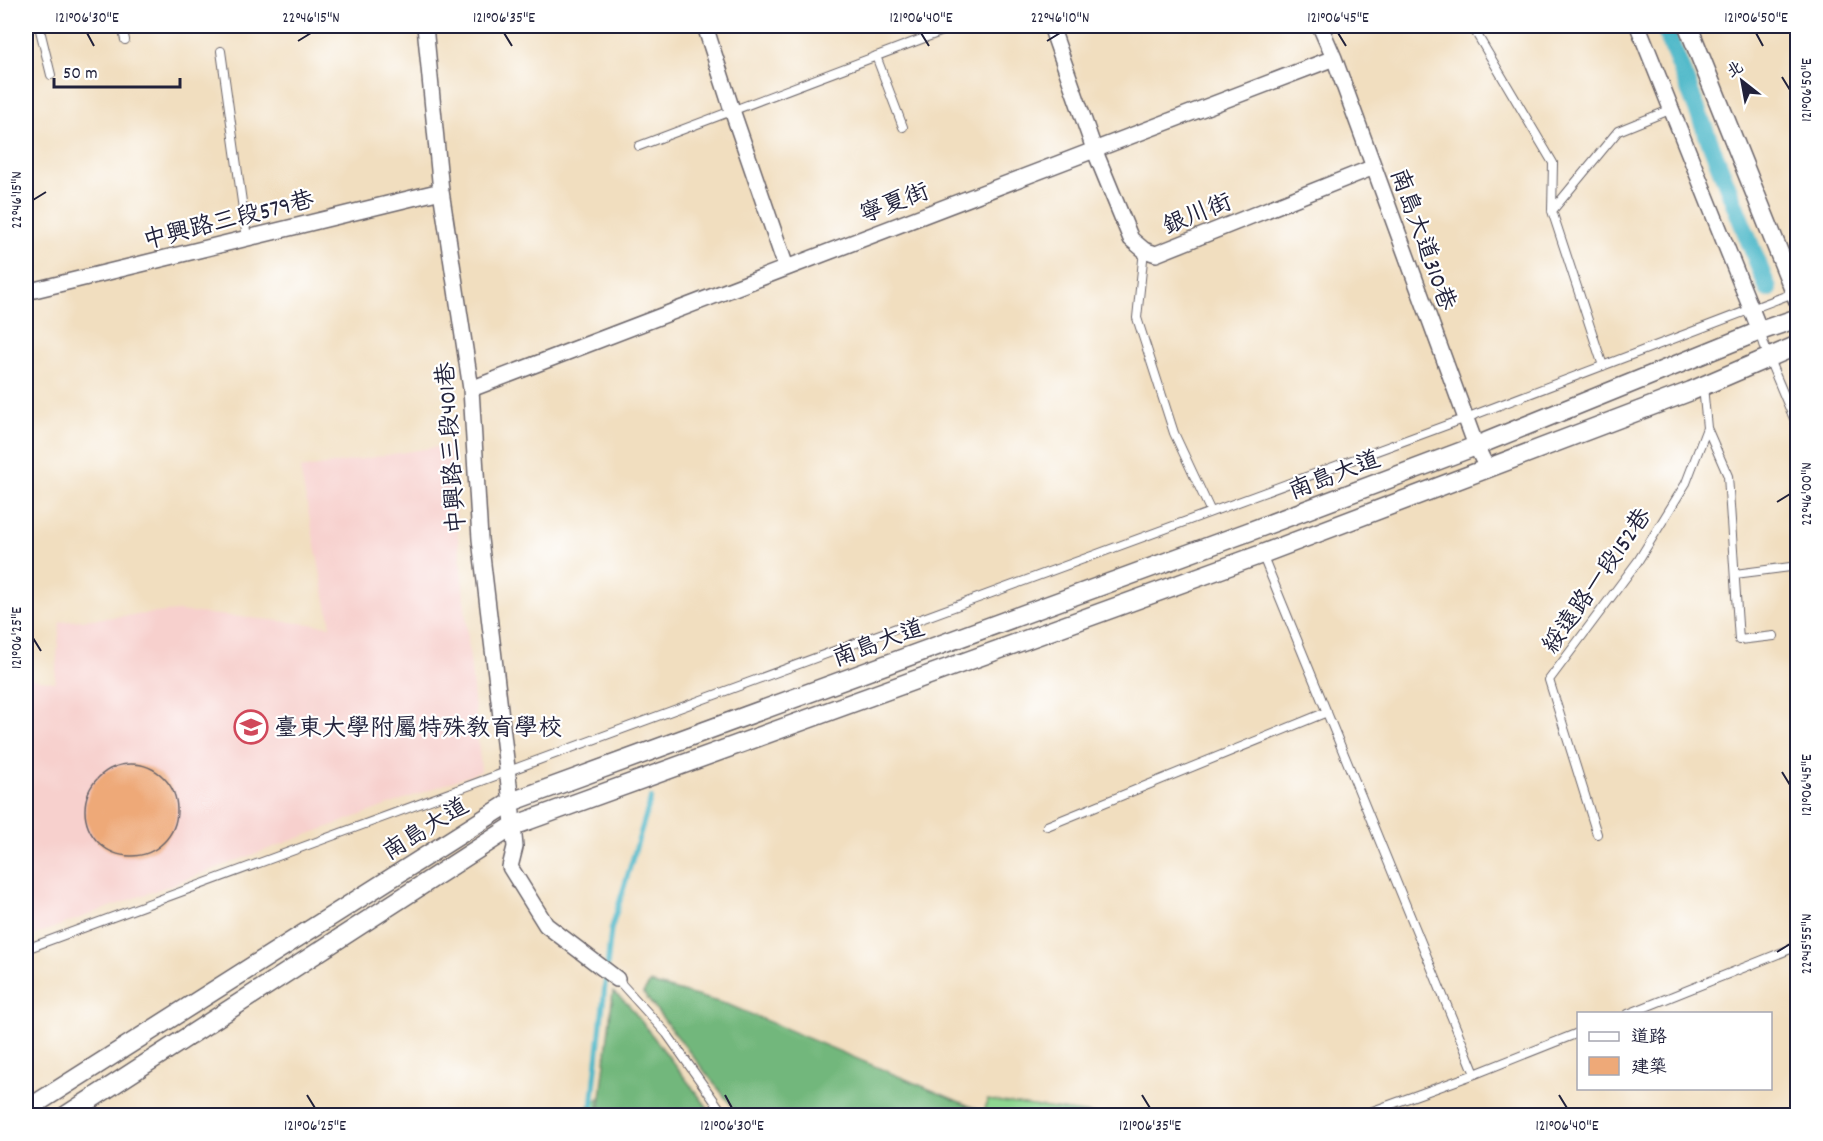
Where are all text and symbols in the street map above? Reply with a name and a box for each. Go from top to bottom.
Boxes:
text: 121°06'30"E [55,8,119,30]
text: 22°46'15"N [282,8,340,30]
text: 121°06'35"E [473,8,535,30]
text: 121°06'40"E [890,8,953,30]
text: 22°46'10"N [1031,8,1089,30]
text: 121°06'45"E [1307,8,1369,30]
text: 121°06'50"E [1724,8,1788,30]
scale bar [54,51,180,89]
north arrow [1712,51,1772,111]
text: 北 [1723,56,1748,84]
text: 121°06'50"E [1797,58,1819,122]
text: 50 m [63,62,98,87]
street label: 南島大道310巷 [1380,164,1463,316]
text: 22°46'15"N [7,171,29,229]
street label: 寧夏街 [855,176,935,234]
street label: 中興路三段579巷 [140,184,318,260]
street label: 銀川街 [1158,187,1238,245]
street label: 中興路三段401巷 [430,361,476,535]
street label: 南島大道 [1284,444,1386,510]
text: 22°46'00"N [1797,462,1819,526]
street label: 綏遠路一段152巷 [1536,502,1661,661]
text: 121°06'25"E [7,607,29,669]
street label: 南島大道 [828,612,930,677]
school or university icon: 臺東大學附屬特殊教育學校 [233,709,269,745]
place label: 臺東大學附屬特殊教育學校 [274,713,562,747]
text: 121°06'45"E [1797,754,1819,816]
street label: 南島大道 [377,791,476,870]
text: 22°45'55"N [1797,914,1819,974]
legend [1577,1012,1772,1090]
text: 道路 [1631,1026,1667,1051]
text: 建築 [1631,1056,1667,1081]
text: 121°06'25"E [284,1116,346,1138]
text: 121°06'30"E [700,1116,764,1138]
text: 121°06'35"E [1119,1116,1181,1138]
text: 121°06'40"E [1536,1116,1599,1138]

